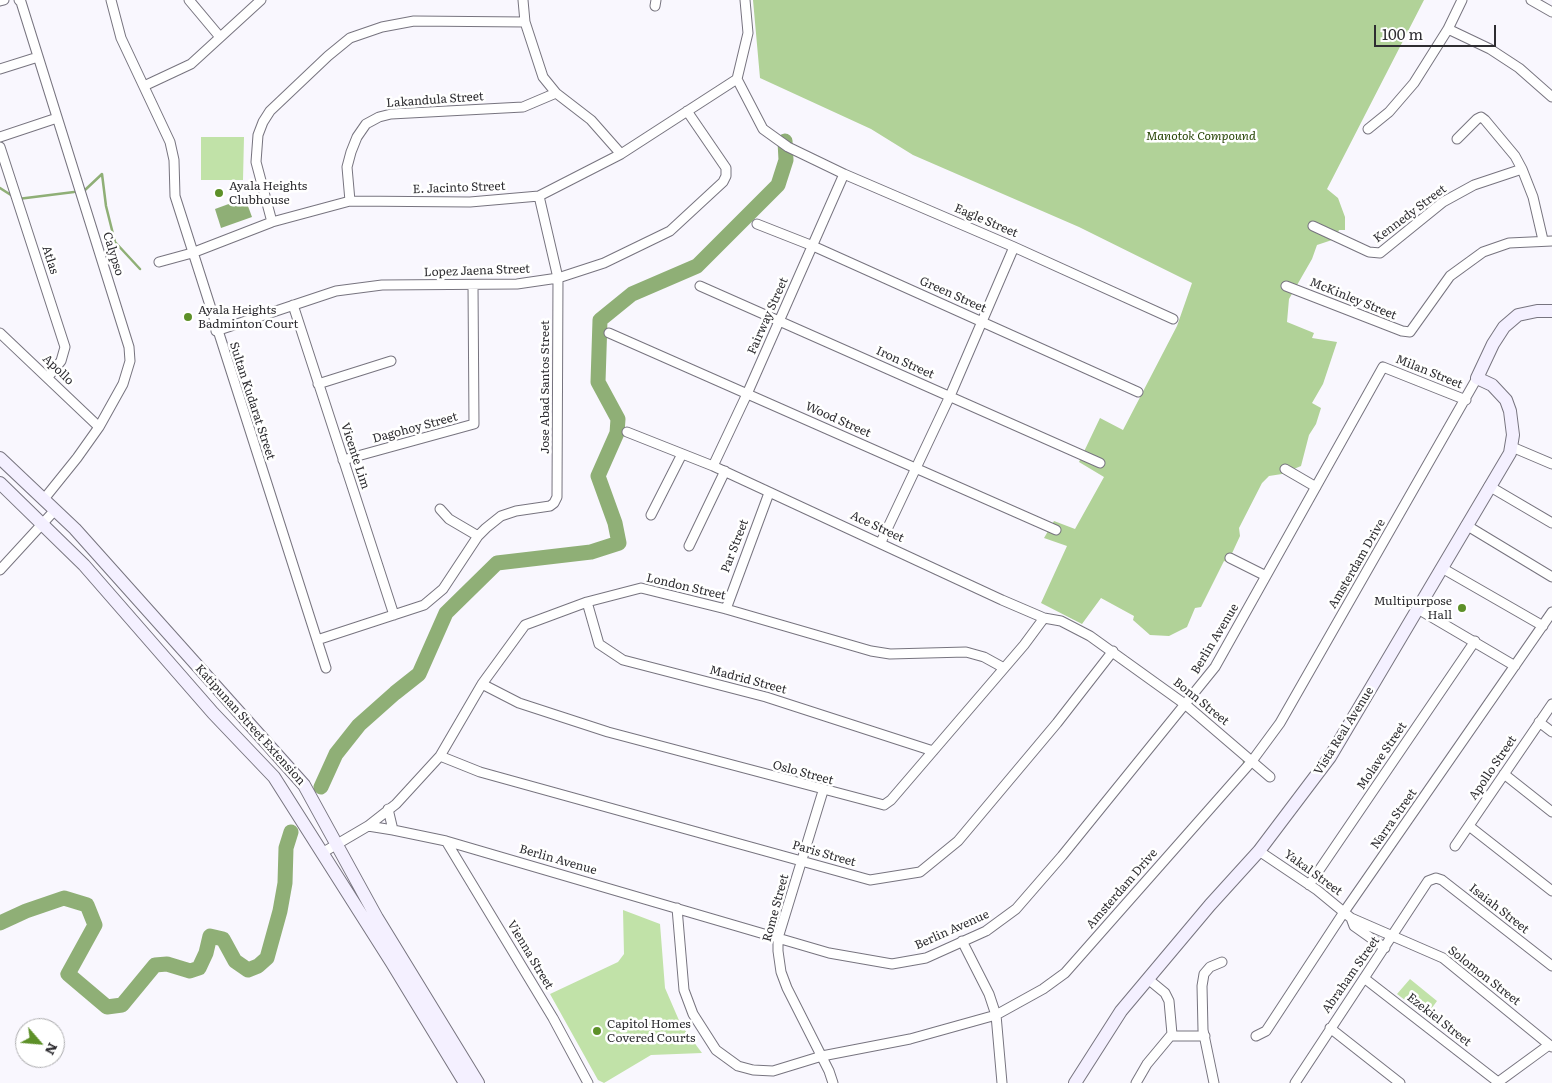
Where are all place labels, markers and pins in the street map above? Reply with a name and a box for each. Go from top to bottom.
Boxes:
place label: Ayala Heights Clubhouse [229,179,307,207]
marker: Ayala Heights Clubhouse [213,187,225,199]
place label: Ayala Heights Badminton Court [198,303,298,331]
marker: Ayala Heights Badminton Court [182,311,194,323]
place label: Multipurpose Hall [1374,594,1452,622]
marker: Multipurpose Hall [1456,602,1468,614]
place label: Capitol Homes Covered Courts [607,1017,695,1045]
marker: Capitol Homes Covered Courts [591,1025,603,1037]

